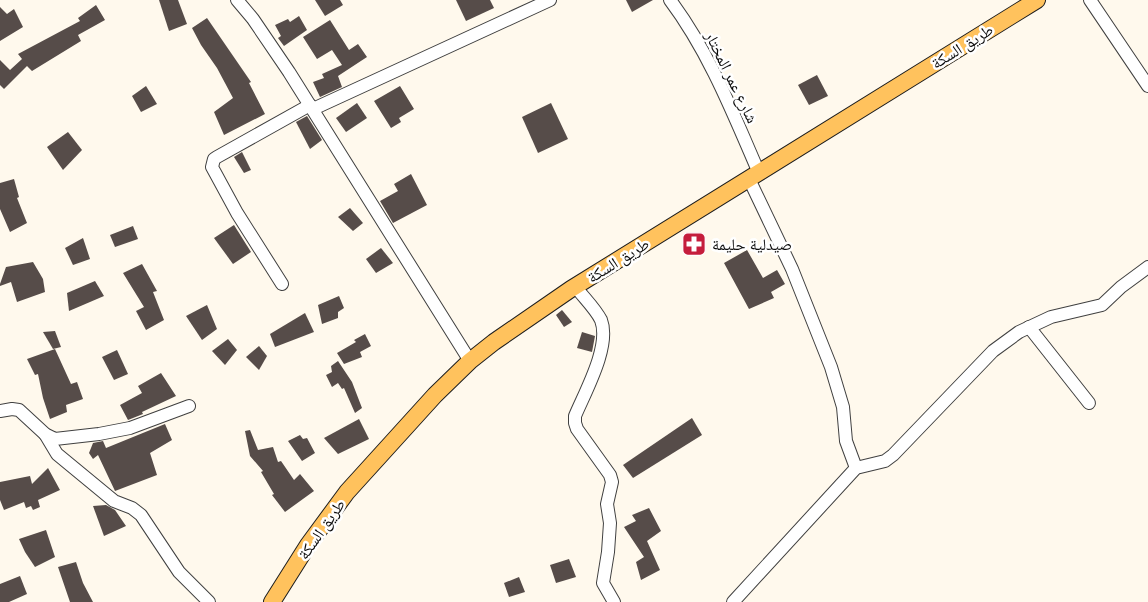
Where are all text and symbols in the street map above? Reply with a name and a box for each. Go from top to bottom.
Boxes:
street label: طريق السكة [927,18,998,75]
street label: شارع عمر المختار [698,26,764,128]
pharmacy icon: صيدلية حليمة [681,231,707,257]
street label: طريق السكة [583,232,654,289]
place label: صيدلية حليمة [712,233,792,257]
street label: طريق السكة [292,494,351,565]

